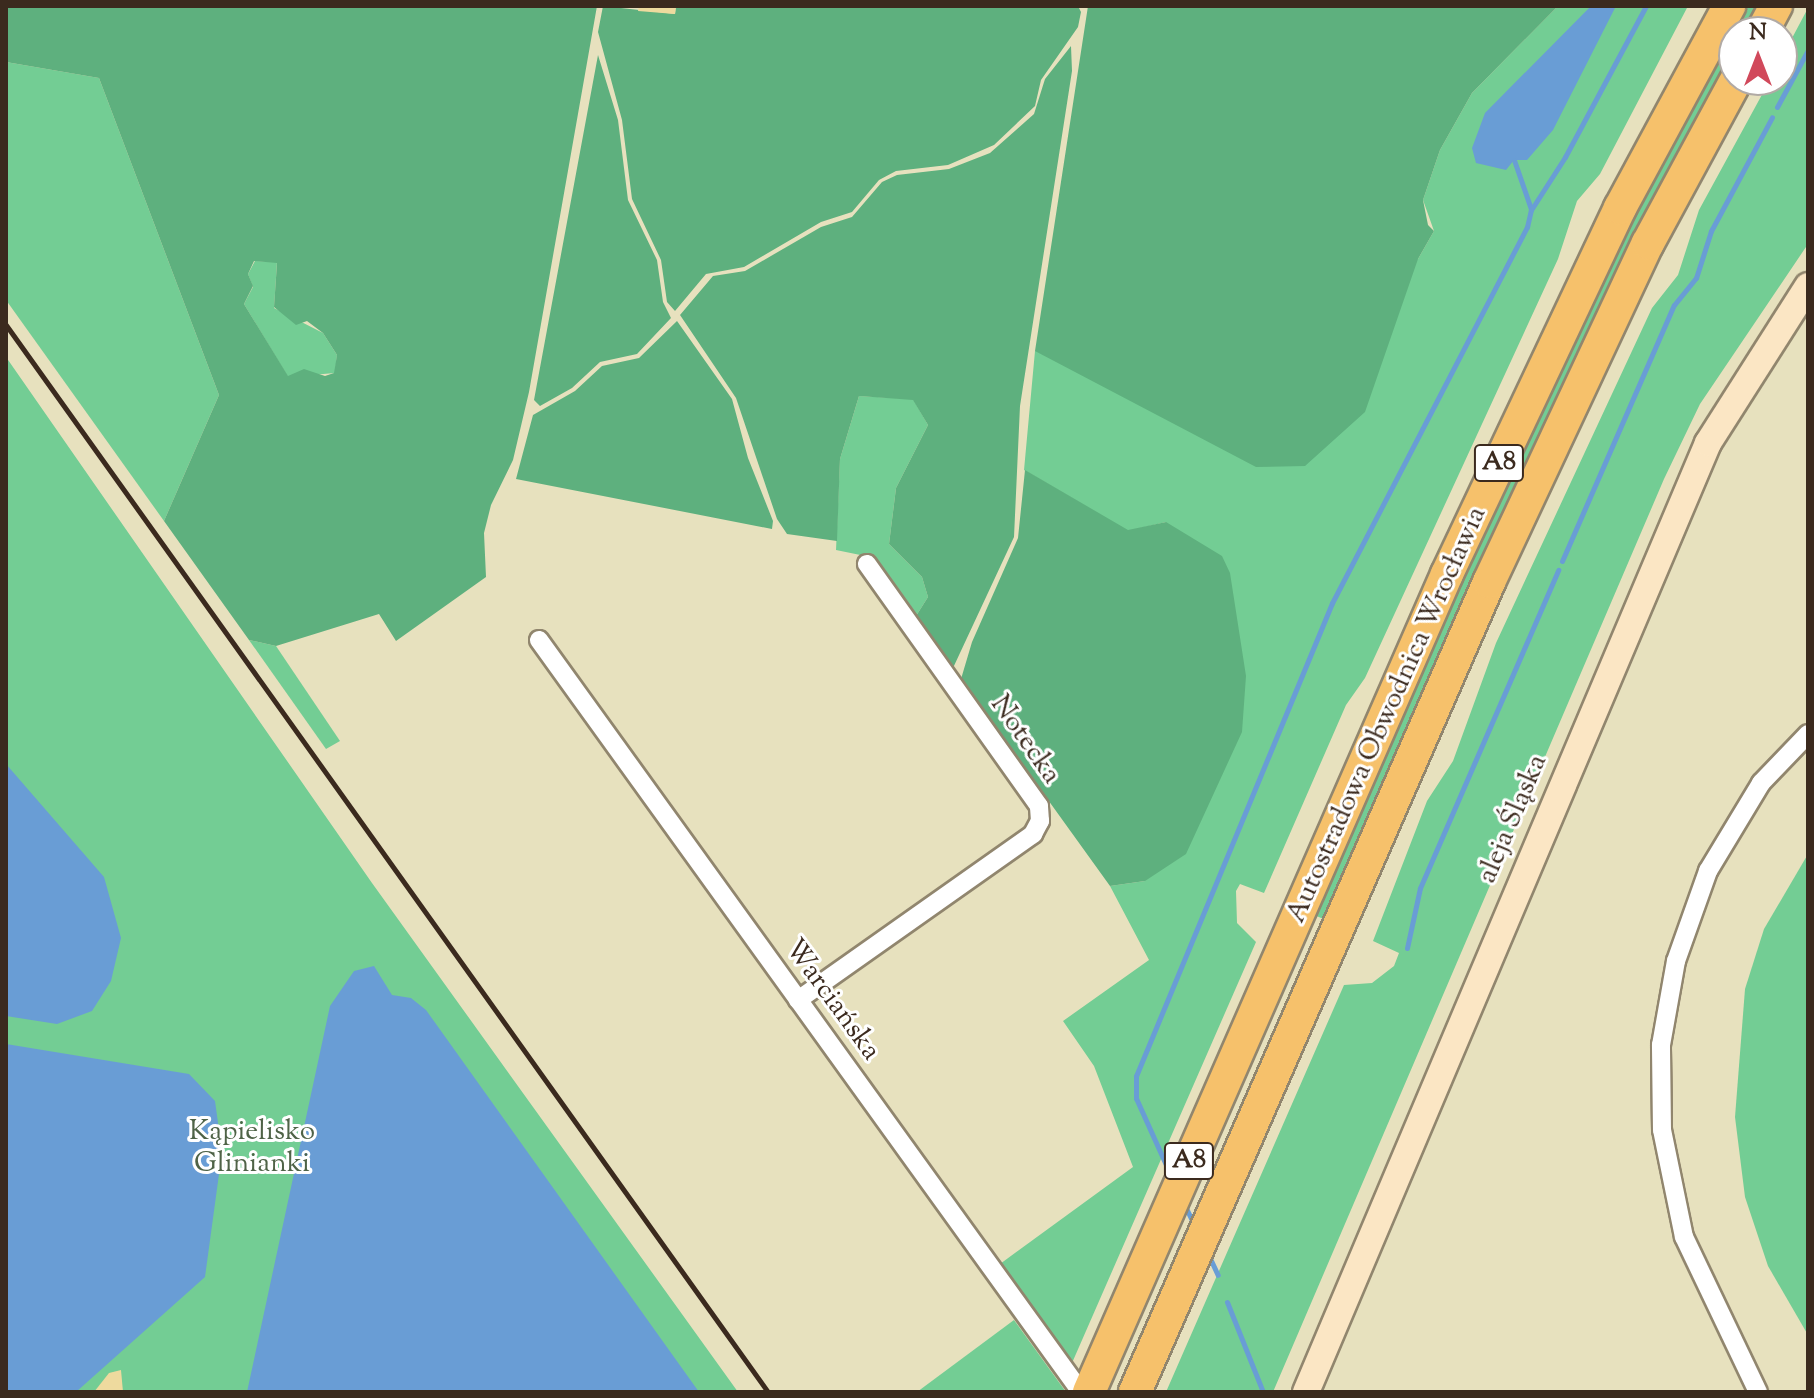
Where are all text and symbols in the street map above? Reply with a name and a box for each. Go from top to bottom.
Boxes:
north arrow [1718,16,1798,96]
text: N [1749,18,1767,50]
road number: A8 [1473,441,1525,485]
street label: Autostradowa Obwodnica Wrocławia [1280,502,1494,928]
street label: Notecka [982,689,1068,791]
street label: aleja Śląska [1471,750,1555,888]
street label: Warciańska [777,933,887,1067]
park label: Kąpielisko Glinianki [189,1115,315,1181]
road number: A8 [1163,1139,1215,1183]

